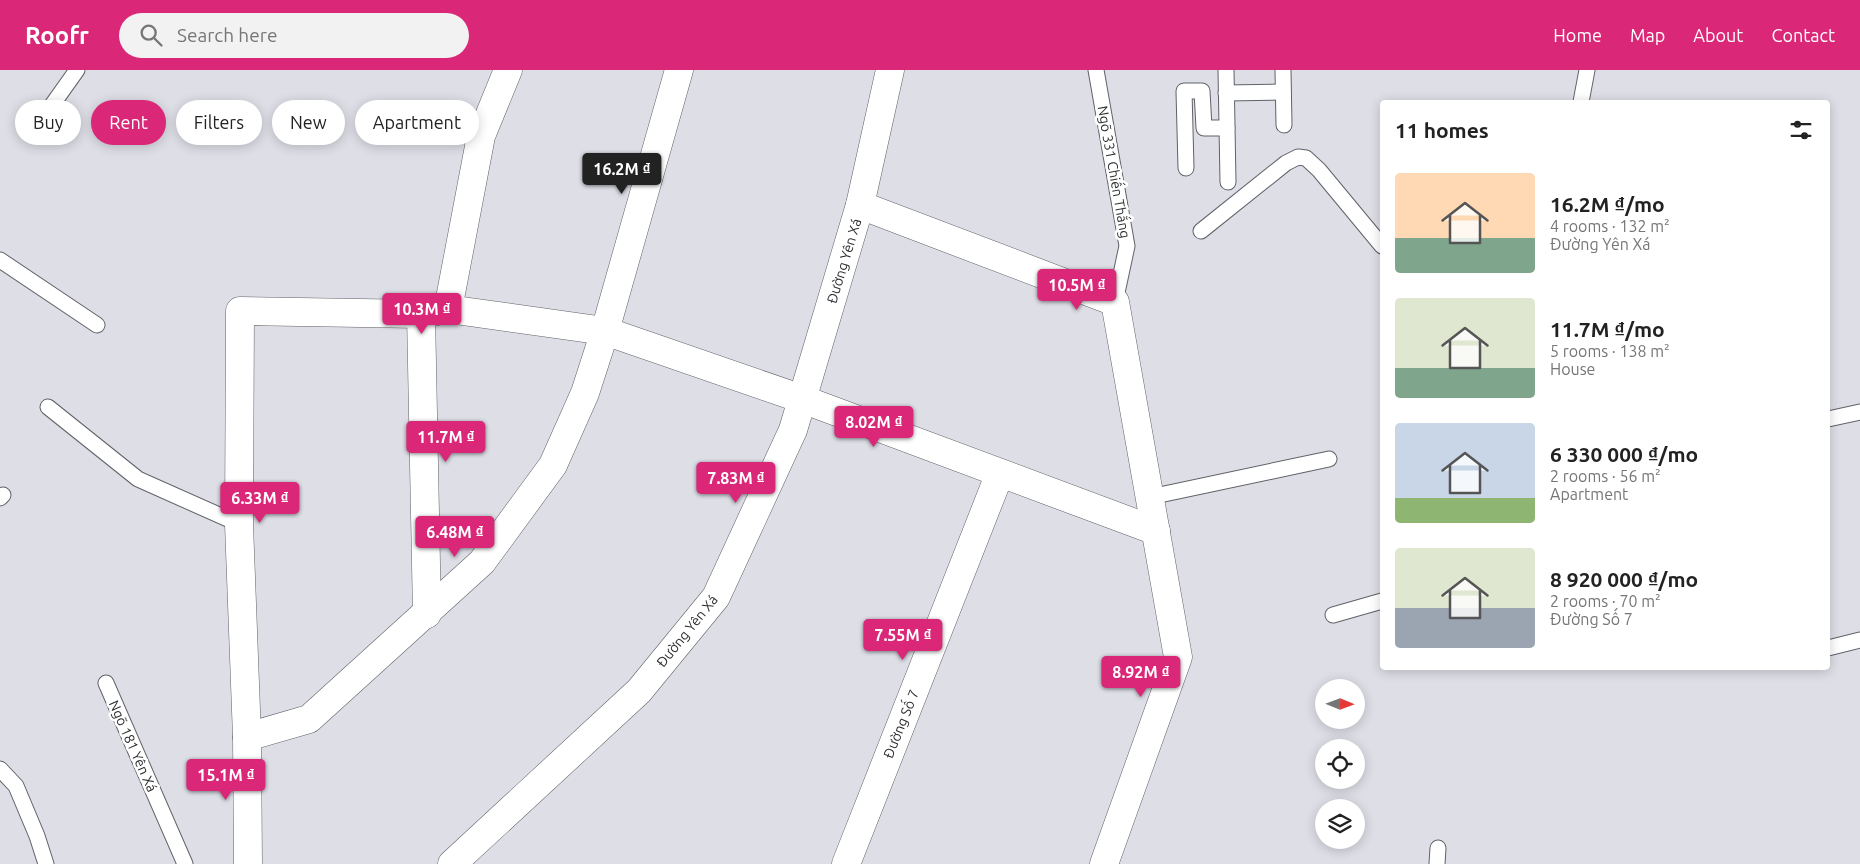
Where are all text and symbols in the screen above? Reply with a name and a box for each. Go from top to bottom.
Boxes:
search box [119,13,469,58]
icon: search [137,21,165,49]
text: Roofr [25,22,89,49]
text: Search here [177,24,277,46]
text: Home [1553,25,1602,45]
text: Map [1630,25,1665,45]
text: About [1693,25,1743,45]
text: Contact [1771,25,1835,45]
chip: Buy [15,100,81,145]
chip: Rent [91,100,166,145]
chip: Filters [176,100,262,145]
chip: New [272,100,345,145]
chip: Apartment [355,100,479,145]
street label: Ngõ 331 Chiến Thắng [1094,104,1136,240]
icon: filters [1787,116,1815,144]
text: 11 homes [1395,118,1489,142]
pin: 16.2M ₫ [576,152,668,195]
text: 16.2M ₫ [593,160,651,178]
text: 16.2M ₫/mo [1550,192,1665,216]
icon: home [1435,193,1495,253]
street label: Đường Yên Xá [823,217,865,305]
text: 4 rooms · 132 m² [1550,217,1670,235]
text: Đường Yên Xá [1550,235,1651,253]
pin: 10.5M ₫ [1031,268,1123,311]
text: 10.5M ₫ [1048,276,1106,294]
pin: 10.3M ₫ [376,292,468,335]
text: 10.3M ₫ [393,300,451,318]
text: 11.7M ₫/mo [1550,317,1665,341]
icon: home [1435,318,1495,378]
text: 5 rooms · 138 m² [1550,342,1670,360]
text: House [1550,360,1595,378]
pin: 8.02M ₫ [828,406,920,448]
text: 8.02M ₫ [845,413,903,431]
pin: 11.7M ₫ [400,420,492,463]
text: 11.7M ₫ [417,428,475,446]
text: 6 330 000 ₫/mo [1550,442,1698,466]
icon: home [1435,443,1495,503]
pin: 7.83M ₫ [690,462,782,504]
text: 2 rooms · 56 m² [1550,467,1661,485]
text: 7.83M ₫ [707,469,765,487]
pin: 6.33M ₫ [214,482,306,524]
text: Apartment [1550,485,1628,503]
text: 6.33M ₫ [231,489,289,507]
pin: 6.48M ₫ [409,516,501,558]
text: 6.48M ₫ [426,523,484,541]
text: 8 920 000 ₫/mo [1550,567,1698,591]
icon: home [1435,568,1495,628]
street label: Đường Yên Xá [653,592,721,670]
text: 2 rooms · 70 m² [1550,592,1661,610]
text: Đường Số 7 [1550,610,1633,628]
pin: 7.55M ₫ [857,618,949,661]
text: 7.55M ₫ [874,626,932,644]
pin: 8.92M ₫ [1095,656,1187,698]
text: 8.92M ₫ [1112,663,1170,681]
north arrow [1315,679,1365,729]
map controls [1315,679,1365,849]
street label: Đường Số 7 [878,686,922,761]
street label: Ngõ 181 Yên Xá [106,698,160,794]
button: locate [1315,739,1365,789]
pin: 15.1M ₫ [180,758,272,801]
text: 15.1M ₫ [197,766,255,784]
button: layers [1315,799,1365,849]

